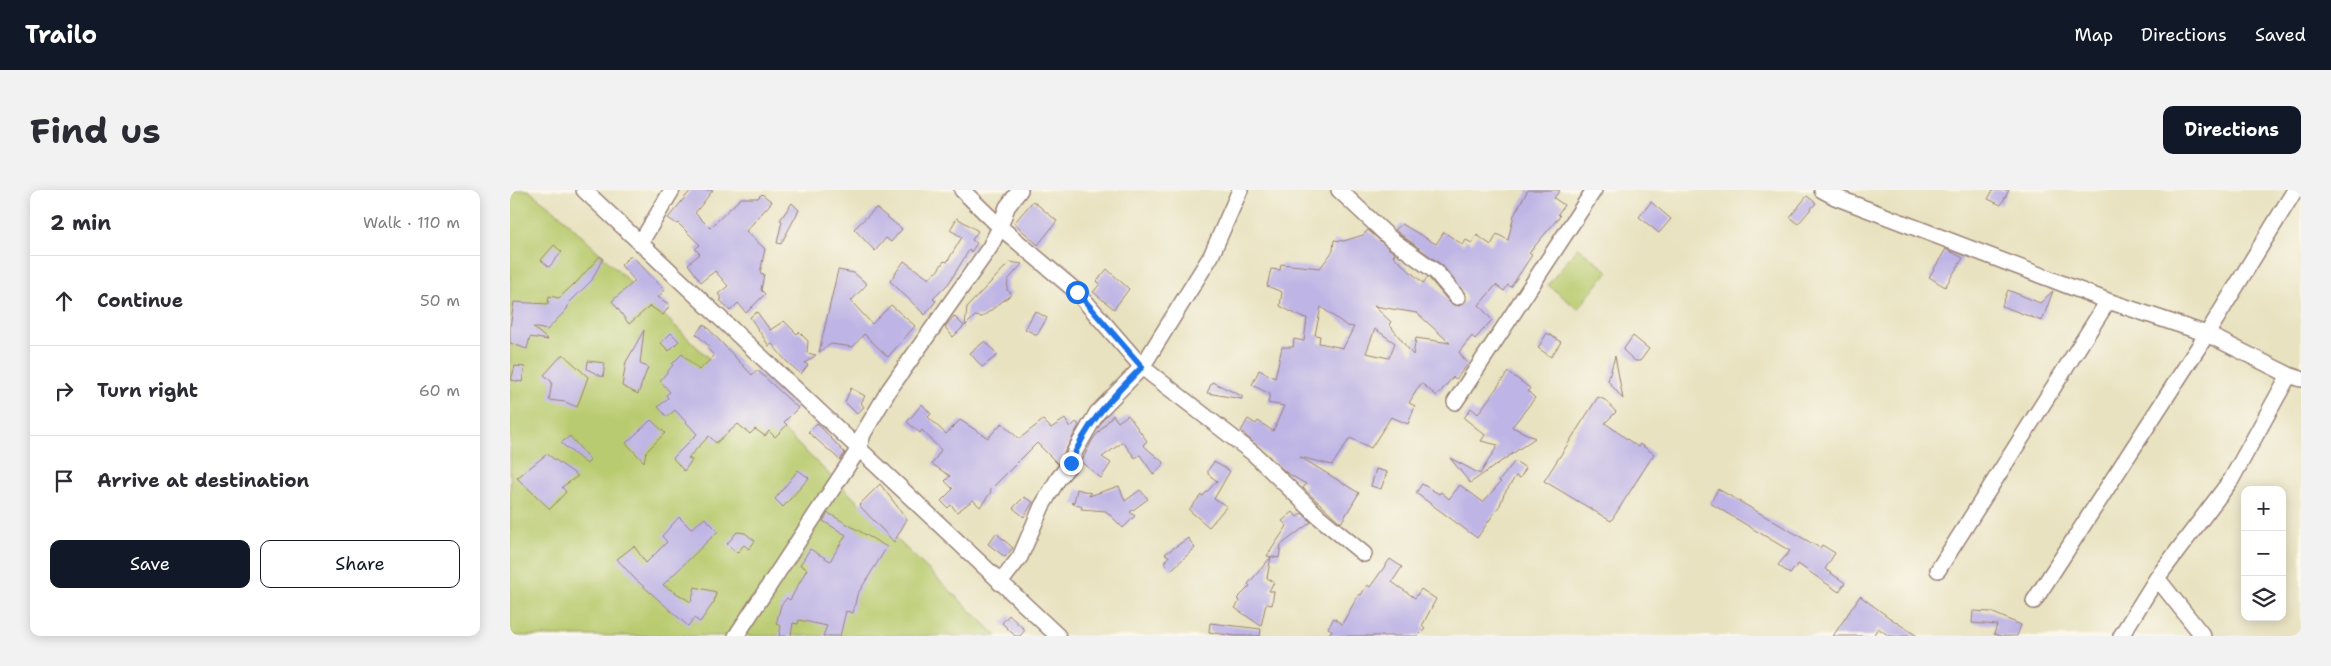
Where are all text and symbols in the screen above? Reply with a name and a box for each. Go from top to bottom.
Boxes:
text: Trailo [25,19,97,51]
text: Map [2075,23,2113,47]
text: Directions [2141,23,2227,47]
text: Saved [2255,23,2306,47]
button: Directions [2163,106,2301,154]
text: Find us [30,107,161,154]
text: 2 min [50,209,111,237]
text: Walk · 110 m [363,212,460,233]
route start [1066,281,1089,304]
icon: ahead [50,287,78,315]
text: Continue [97,288,183,313]
text: 50 m [420,290,460,311]
icon: right [50,377,78,405]
text: Turn right [97,378,198,403]
text: 60 m [419,380,460,401]
route end [1060,452,1083,475]
icon: arrive [50,467,78,495]
text: Arrive at destination [97,468,309,493]
map controls [2241,486,2286,621]
button: + [2241,486,2286,531]
button: − [2241,531,2286,576]
button: Save [50,540,250,588]
button: Share [260,540,460,588]
button: layers [2241,576,2286,621]

